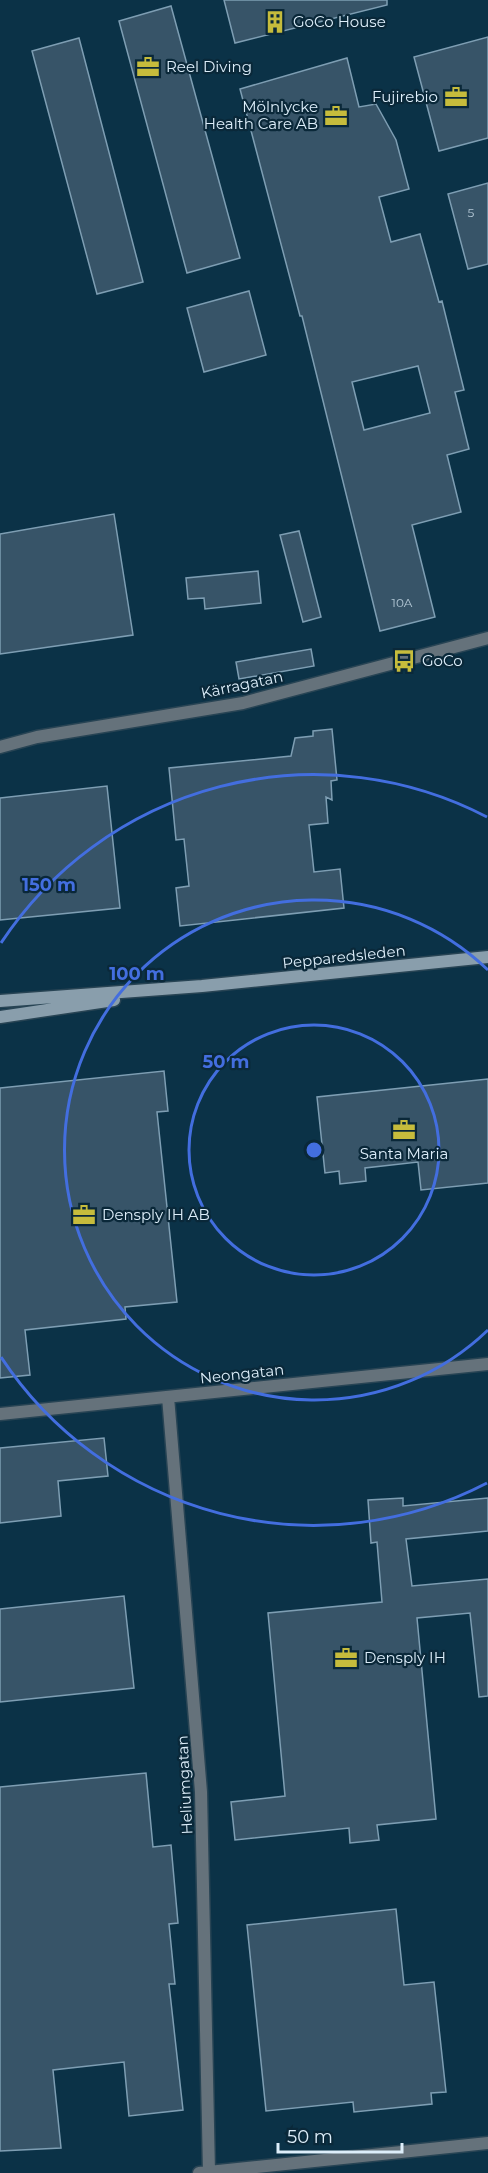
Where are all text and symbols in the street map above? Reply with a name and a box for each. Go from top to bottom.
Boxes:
building icon: GoCo House [262,9,288,35]
place label: GoCo House [293,12,386,31]
office icon: Reel Diving [135,54,161,80]
place label: Reel Diving [166,57,252,76]
office icon: Fujirebio [443,84,469,110]
place label: Fujirebio [372,87,438,106]
place label: Mölnlycke Health Care AB [204,97,318,133]
office icon: Mölnlycke Health Care AB [323,103,349,129]
house number: 5 [468,205,475,220]
house number: 10A [392,595,413,610]
bus stop icon: GoCo [391,648,417,674]
place label: GoCo [422,651,463,670]
street label: Kärragatan [199,667,285,702]
text: 150 m [22,874,76,896]
street label: Pepparedsleden [281,941,406,972]
text: 100 m [109,963,165,985]
text: 50 m [203,1051,249,1073]
office icon: Santa Maria [391,1117,417,1143]
centre of rings [304,1140,324,1160]
place label: Santa Maria [360,1144,448,1163]
office icon: Densply IH AB [71,1202,97,1228]
place label: Densply IH AB [102,1205,210,1224]
street label: Neongatan [199,1360,285,1387]
office icon: Densply IH [333,1645,359,1671]
place label: Densply IH [364,1648,446,1667]
street label: Heliumgatan [172,1735,197,1835]
scale bar [278,2116,402,2154]
text: 50 m [287,2126,333,2148]

